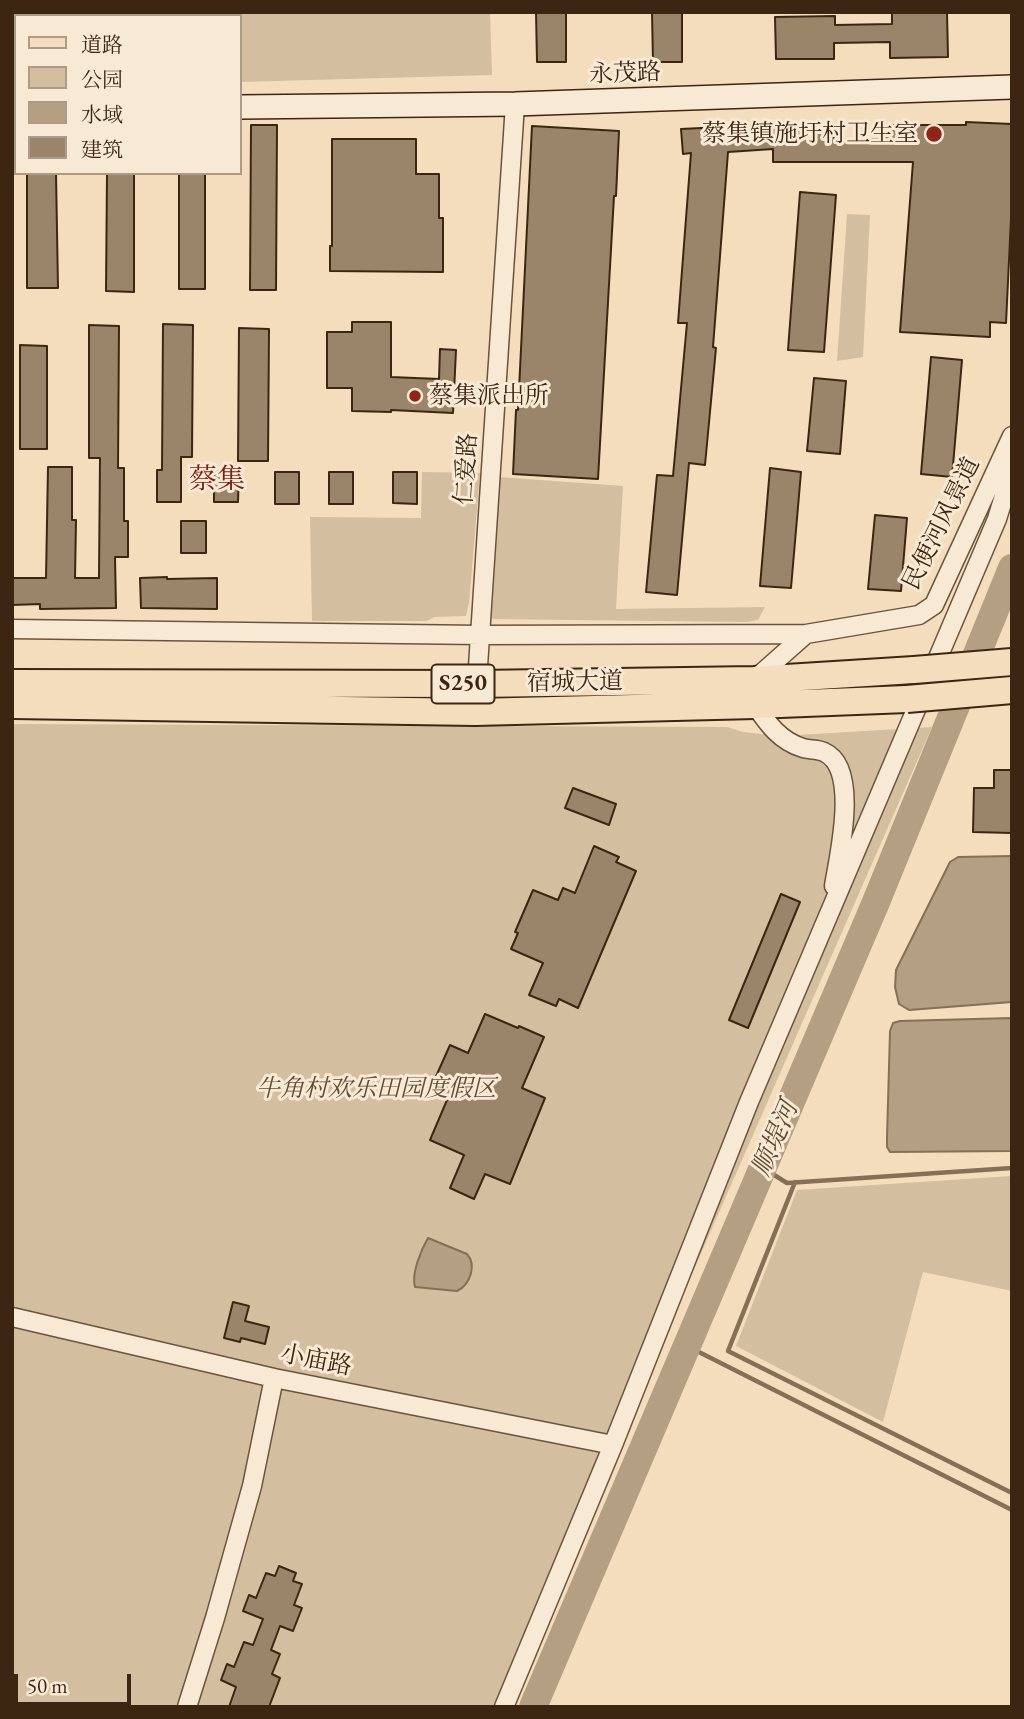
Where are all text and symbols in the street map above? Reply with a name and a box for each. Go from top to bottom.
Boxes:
legend [14,14,242,175]
text: 道路 [81,31,123,58]
street label: 永茂路 [589,58,661,90]
text: 公园 [81,66,123,93]
text: 水域 [81,101,123,128]
place label: 蔡集镇施圩村卫生室 [702,120,918,148]
marker: 蔡集镇施圩村卫生室 [924,124,944,144]
text: 建筑 [81,136,123,163]
place label: 蔡集派出所 [429,382,549,410]
marker: 蔡集派出所 [407,388,423,404]
street label: 仁爱路 [450,432,484,506]
street label: 民便河风景道 [897,453,987,595]
district label: 蔡集 [189,463,245,497]
road number: S250 [432,664,494,704]
street label: 宿城大道 [527,668,623,698]
park label: 牛角村欢乐田园度假区 [256,1075,496,1103]
water label: 顺堤河 [746,1097,806,1181]
street label: 小庙路 [278,1340,354,1382]
scale bar [18,1660,135,1704]
text: 50 m [27,1672,68,1699]

